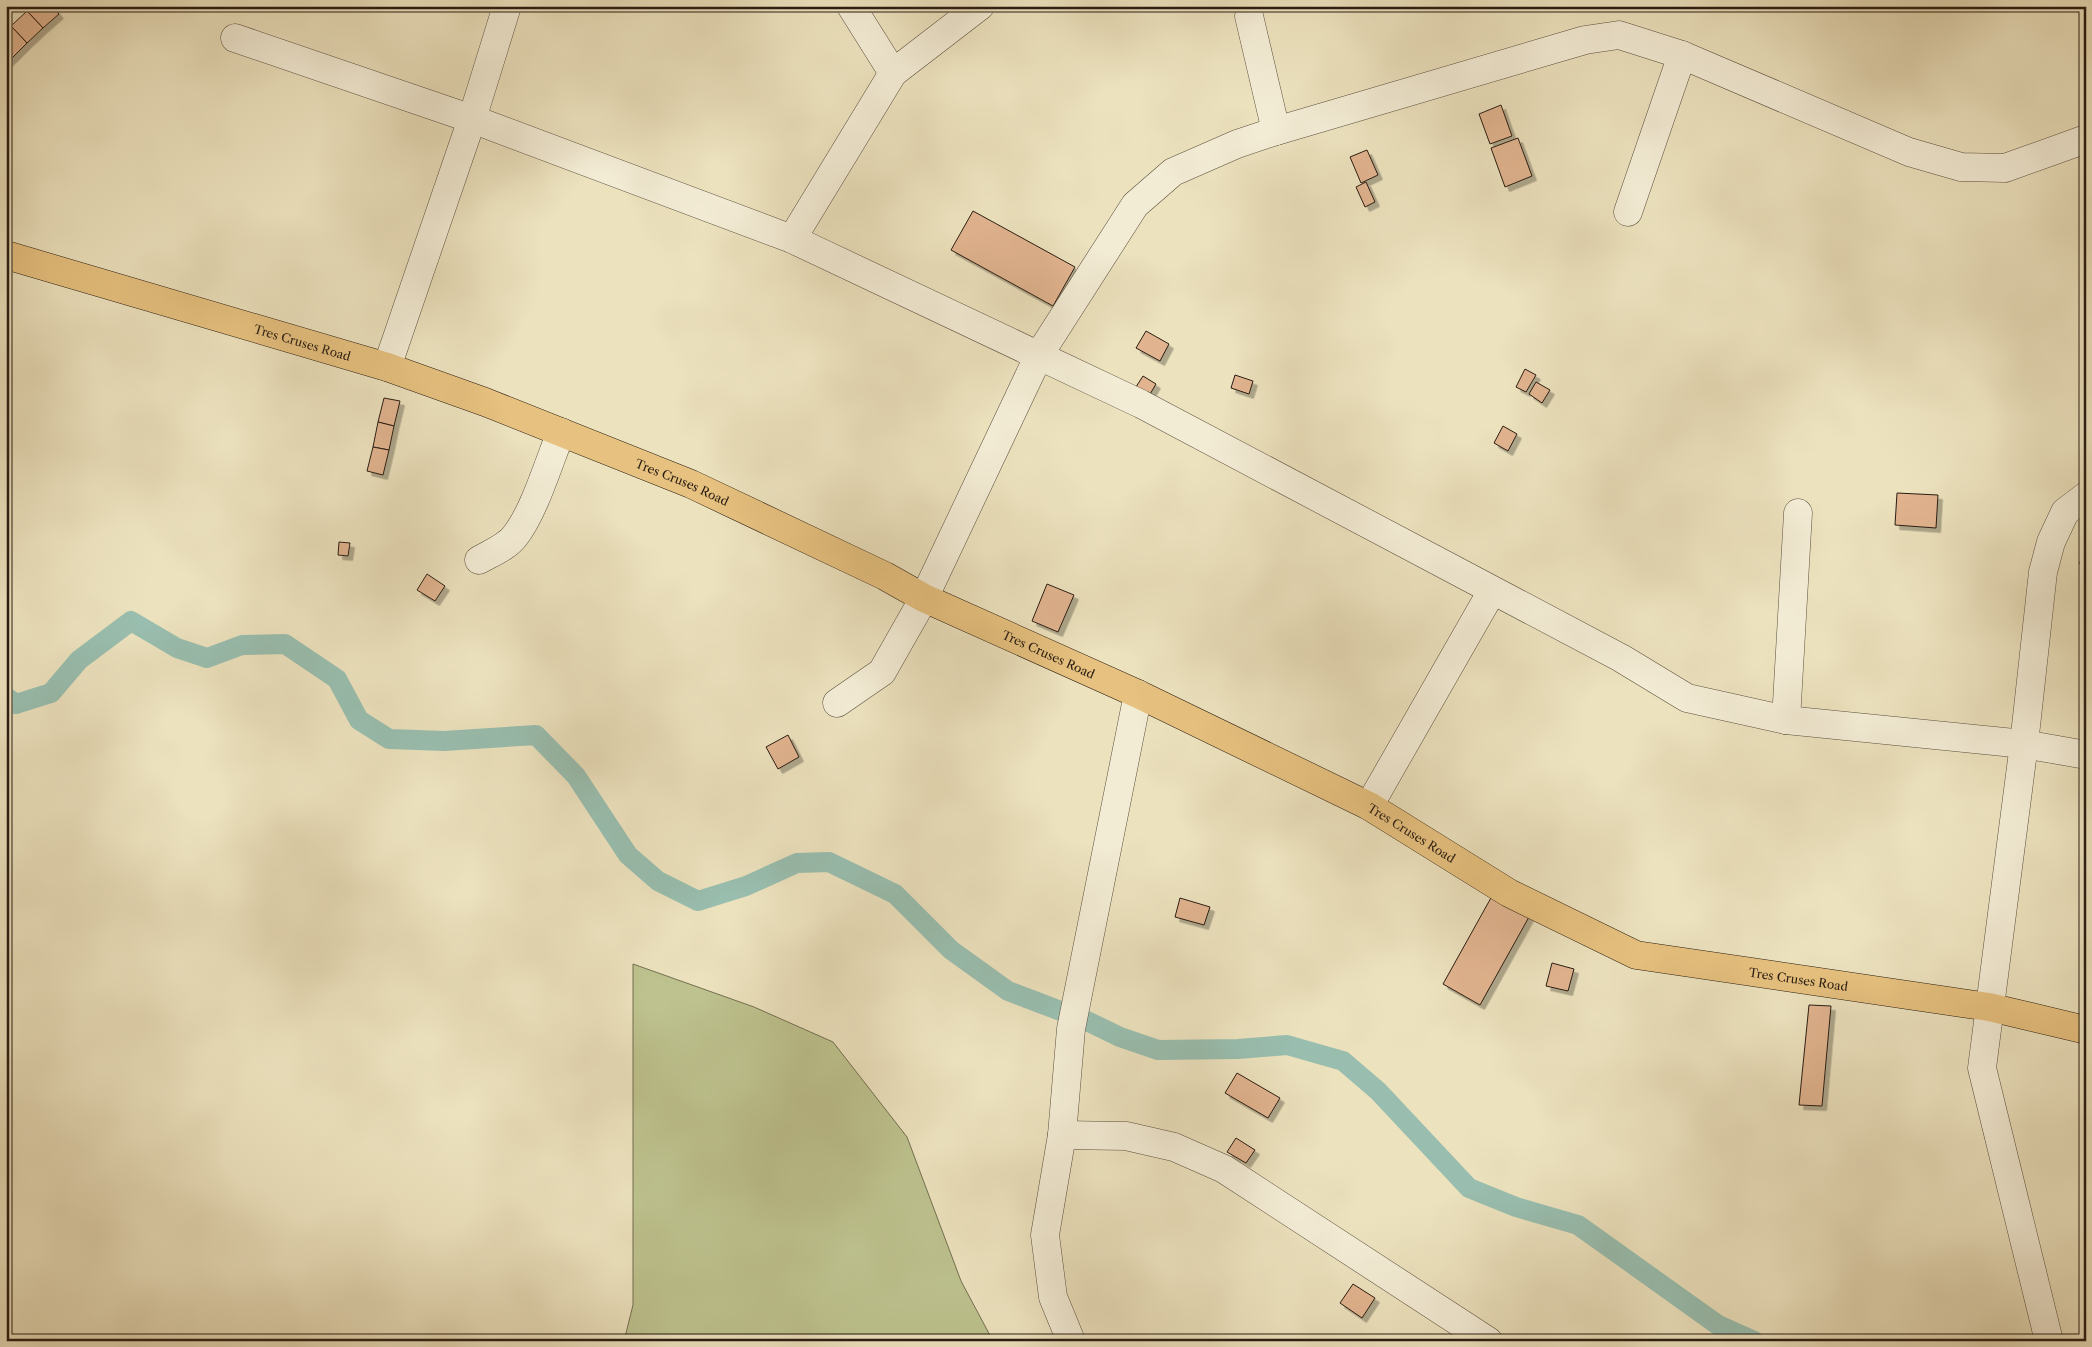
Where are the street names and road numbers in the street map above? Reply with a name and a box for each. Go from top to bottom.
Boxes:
street label: Tres Cruses Road [252,321,353,364]
street label: Tres Cruses Road [633,455,732,509]
street label: Tres Cruses Road [1000,627,1098,682]
street label: Tres Cruses Road [1365,800,1459,866]
street label: Tres Cruses Road [1748,964,1850,994]

